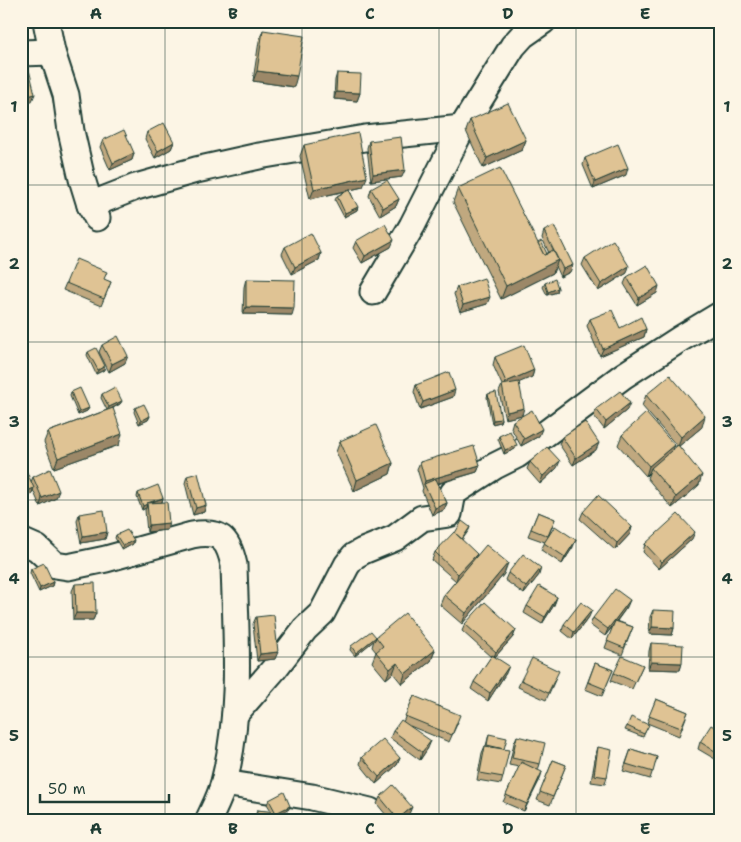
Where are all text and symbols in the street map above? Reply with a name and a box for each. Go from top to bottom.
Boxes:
text: A [90,3,102,24]
text: B [228,3,238,24]
text: C [365,3,375,24]
text: D [502,3,514,24]
text: E [640,3,650,24]
text: 1 [10,96,18,117]
text: 1 [723,96,731,117]
text: 2 [8,253,20,274]
text: 2 [721,253,733,274]
text: 3 [8,411,20,432]
text: 3 [721,411,733,432]
text: 4 [8,568,20,589]
text: 4 [721,568,733,589]
text: 5 [9,725,19,746]
text: 5 [722,725,732,746]
scale bar [40,772,169,804]
text: 50 m [48,779,86,799]
text: A [90,818,102,839]
text: B [228,818,238,839]
text: C [365,818,375,839]
text: D [502,818,514,839]
text: E [640,818,650,839]

